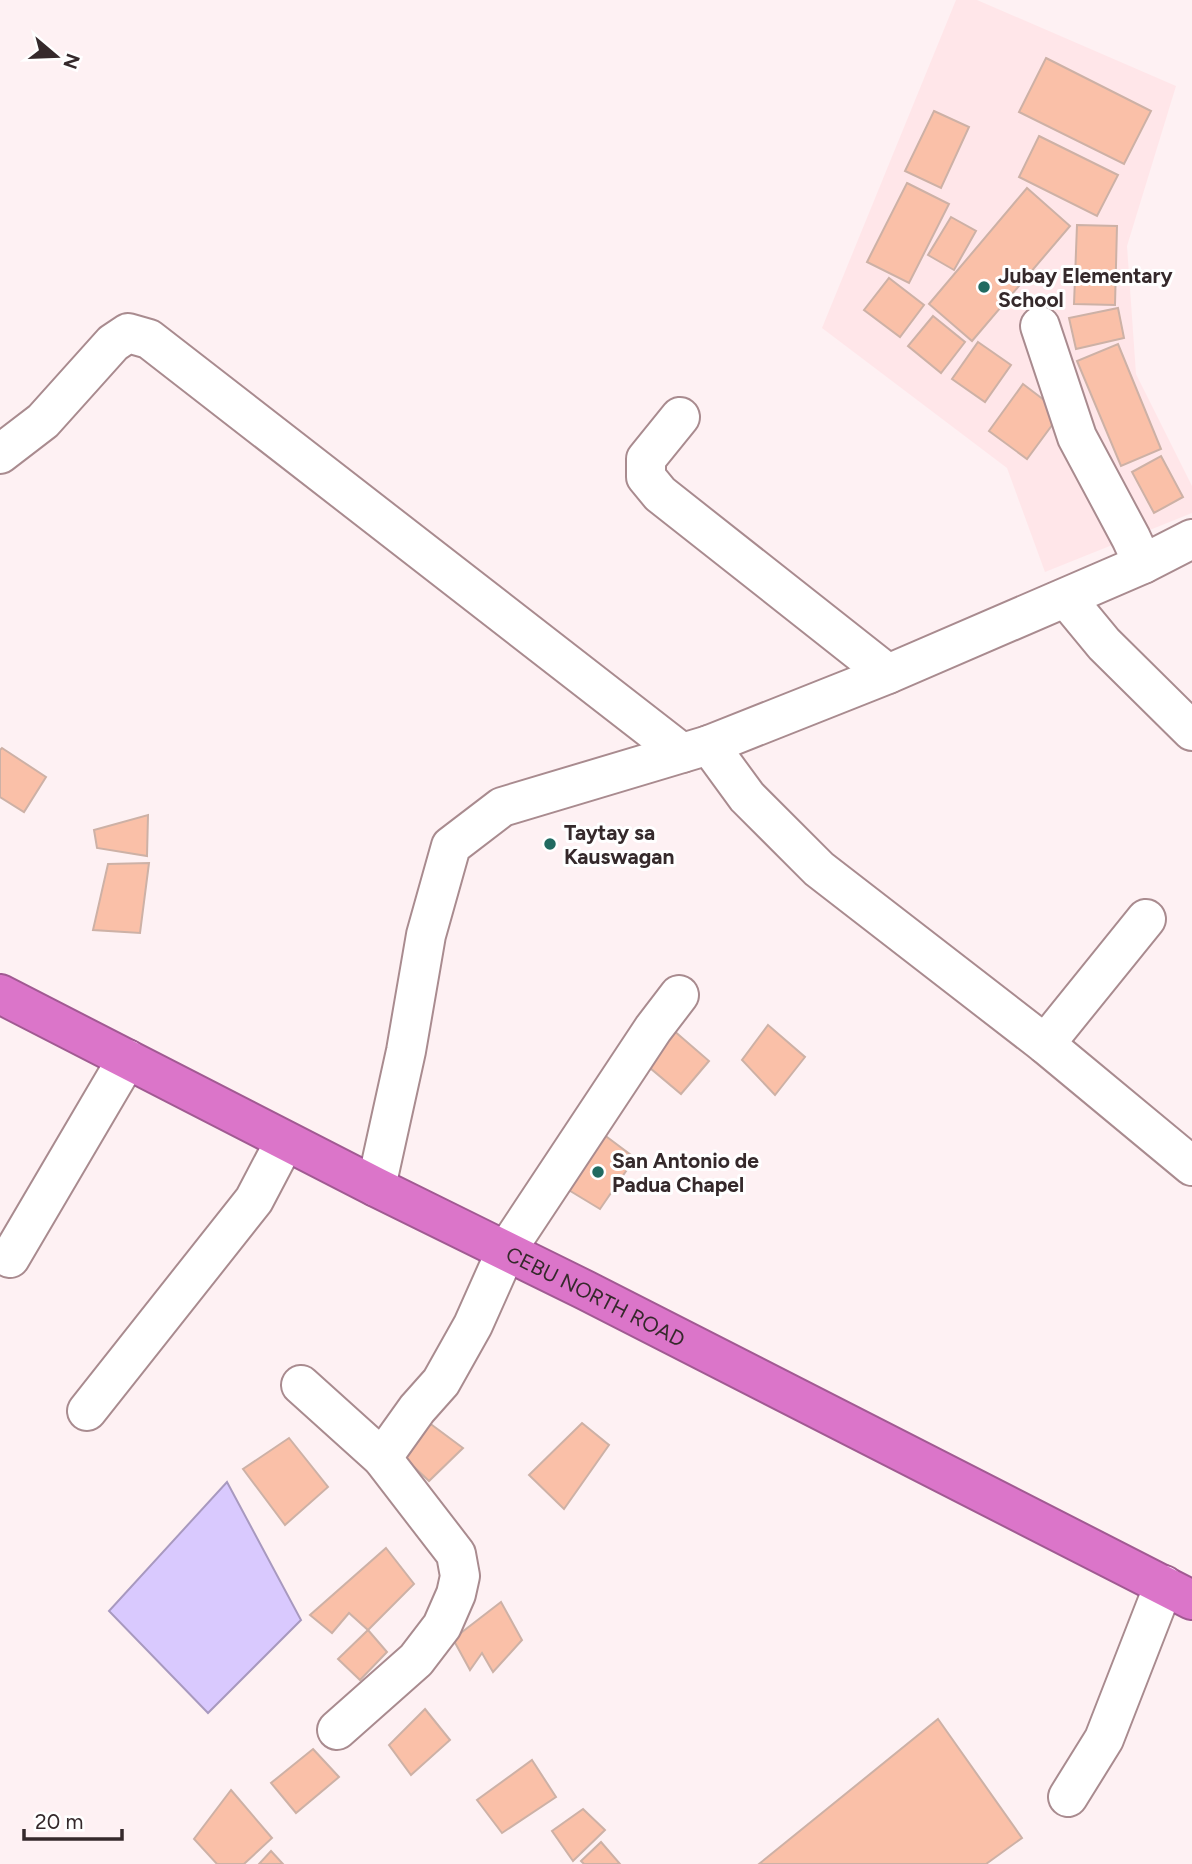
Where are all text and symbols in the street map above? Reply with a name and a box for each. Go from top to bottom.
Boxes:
north arrow [21,21,91,91]
text: N [58,51,85,72]
place label: Jubay Elementary School [998,263,1173,312]
marker: Jubay Elementary School [976,279,992,295]
place label: Taytay sa Kauswagan [564,820,674,869]
marker: Taytay sa Kauswagan [542,836,558,852]
place label: San Antonio de Padua Chapel [612,1148,759,1197]
marker: San Antonio de Padua Chapel [590,1164,606,1180]
street label: CEBU NORTH ROAD [502,1241,689,1352]
scale bar [24,1798,122,1842]
text: 20 m [35,1809,83,1834]

